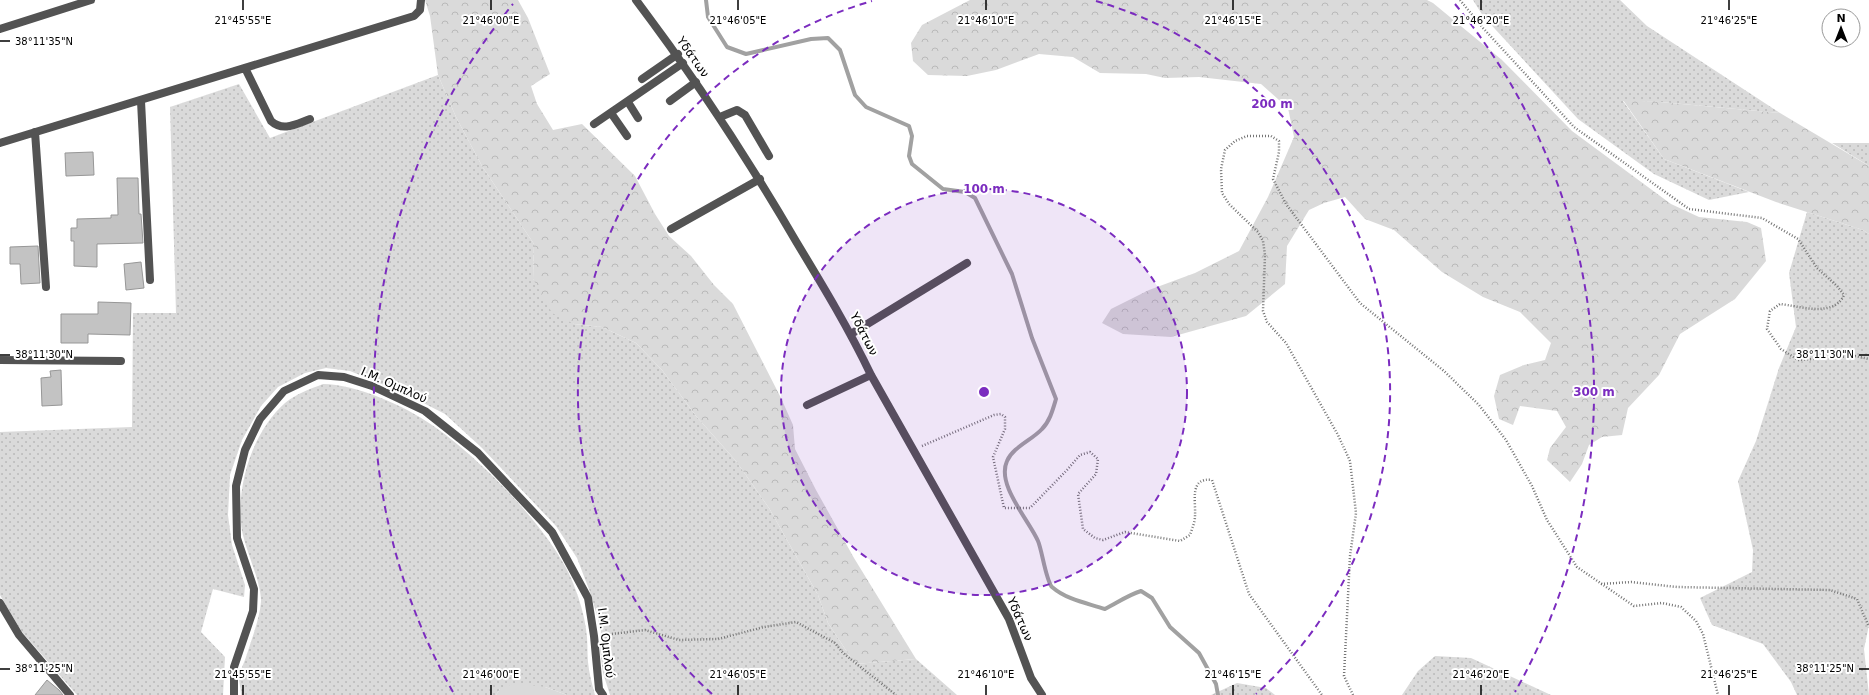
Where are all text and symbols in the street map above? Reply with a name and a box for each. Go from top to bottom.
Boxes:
north arrow [1821,8,1861,48]
text: N [1836,12,1846,25]
text: 21°45'55"E [215,15,271,26]
text: 21°46'00"E [463,15,519,26]
text: 21°46'05"E [710,15,766,26]
text: 21°46'10"E [958,15,1014,26]
text: 21°46'15"E [1205,15,1261,26]
text: 21°46'20"E [1453,15,1509,26]
text: 21°46'25"E [1701,15,1757,26]
street label: Υδάτων [673,33,712,80]
text: 38°11'35"N [15,36,73,47]
text: 200 m [1251,97,1293,111]
text: 100 m [963,182,1005,196]
street label: Υδάτων [847,309,881,358]
text: 38°11'30"N [15,349,73,360]
text: 38°11'30"N [1796,349,1854,360]
street label: Ι.Μ. Ομπλού [359,364,429,406]
centre of rings [977,385,991,399]
text: 300 m [1573,385,1615,399]
street label: Υδάτων [1004,594,1036,643]
street label: Ι.Μ. Ομπλού [595,607,617,679]
text: 38°11'25"N [15,663,73,674]
text: 38°11'25"N [1796,663,1854,674]
text: 21°45'55"E [215,669,271,680]
text: 21°46'00"E [463,669,519,680]
text: 21°46'05"E [710,669,766,680]
text: 21°46'10"E [958,669,1014,680]
text: 21°46'15"E [1205,669,1261,680]
text: 21°46'20"E [1453,669,1509,680]
text: 21°46'25"E [1701,669,1757,680]

